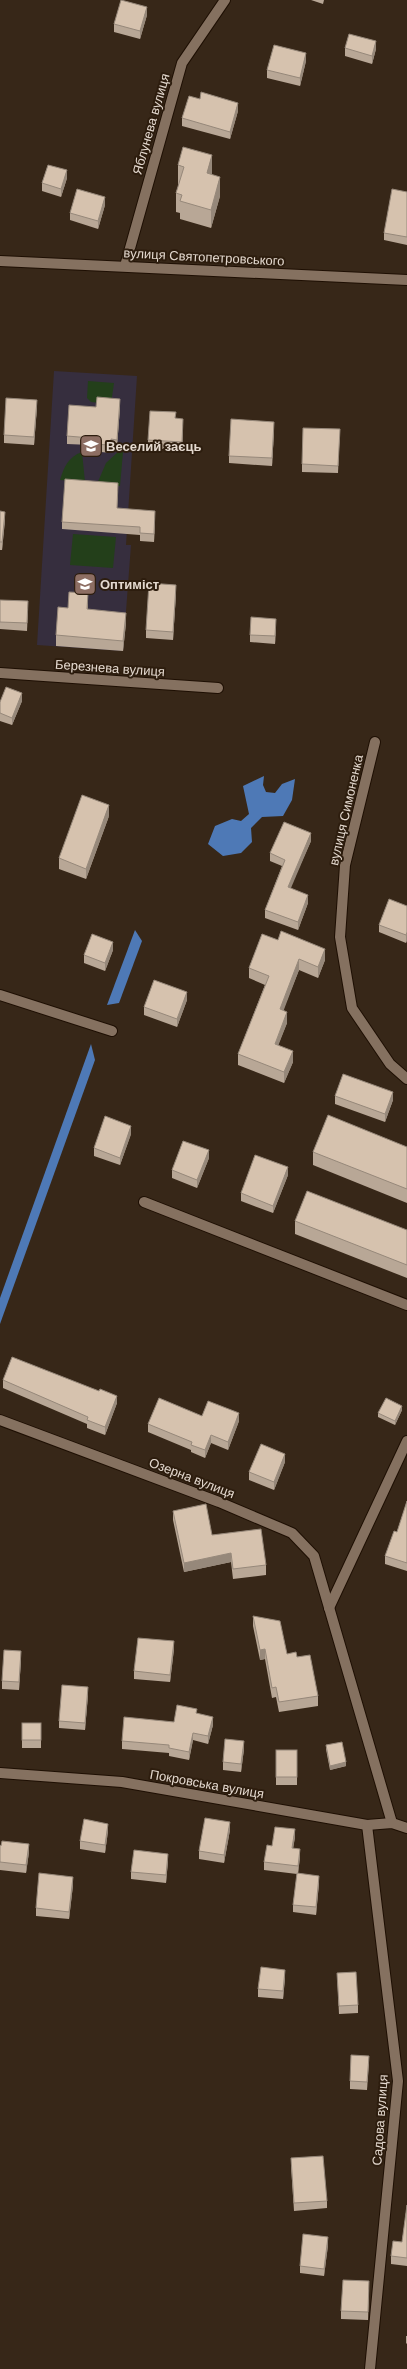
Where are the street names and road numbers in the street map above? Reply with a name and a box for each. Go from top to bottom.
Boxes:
street label: Яблунева вулиця [129,72,173,176]
street label: вулиця Святопетровського [123,245,285,269]
street label: Березнева вулиця [55,657,165,679]
street label: вулиця Симоненка [326,752,366,867]
street label: Озерна вулиця [147,1455,237,1501]
street label: Покровська вулиця [149,1767,265,1801]
street label: Садова вулиця [369,2074,391,2166]

